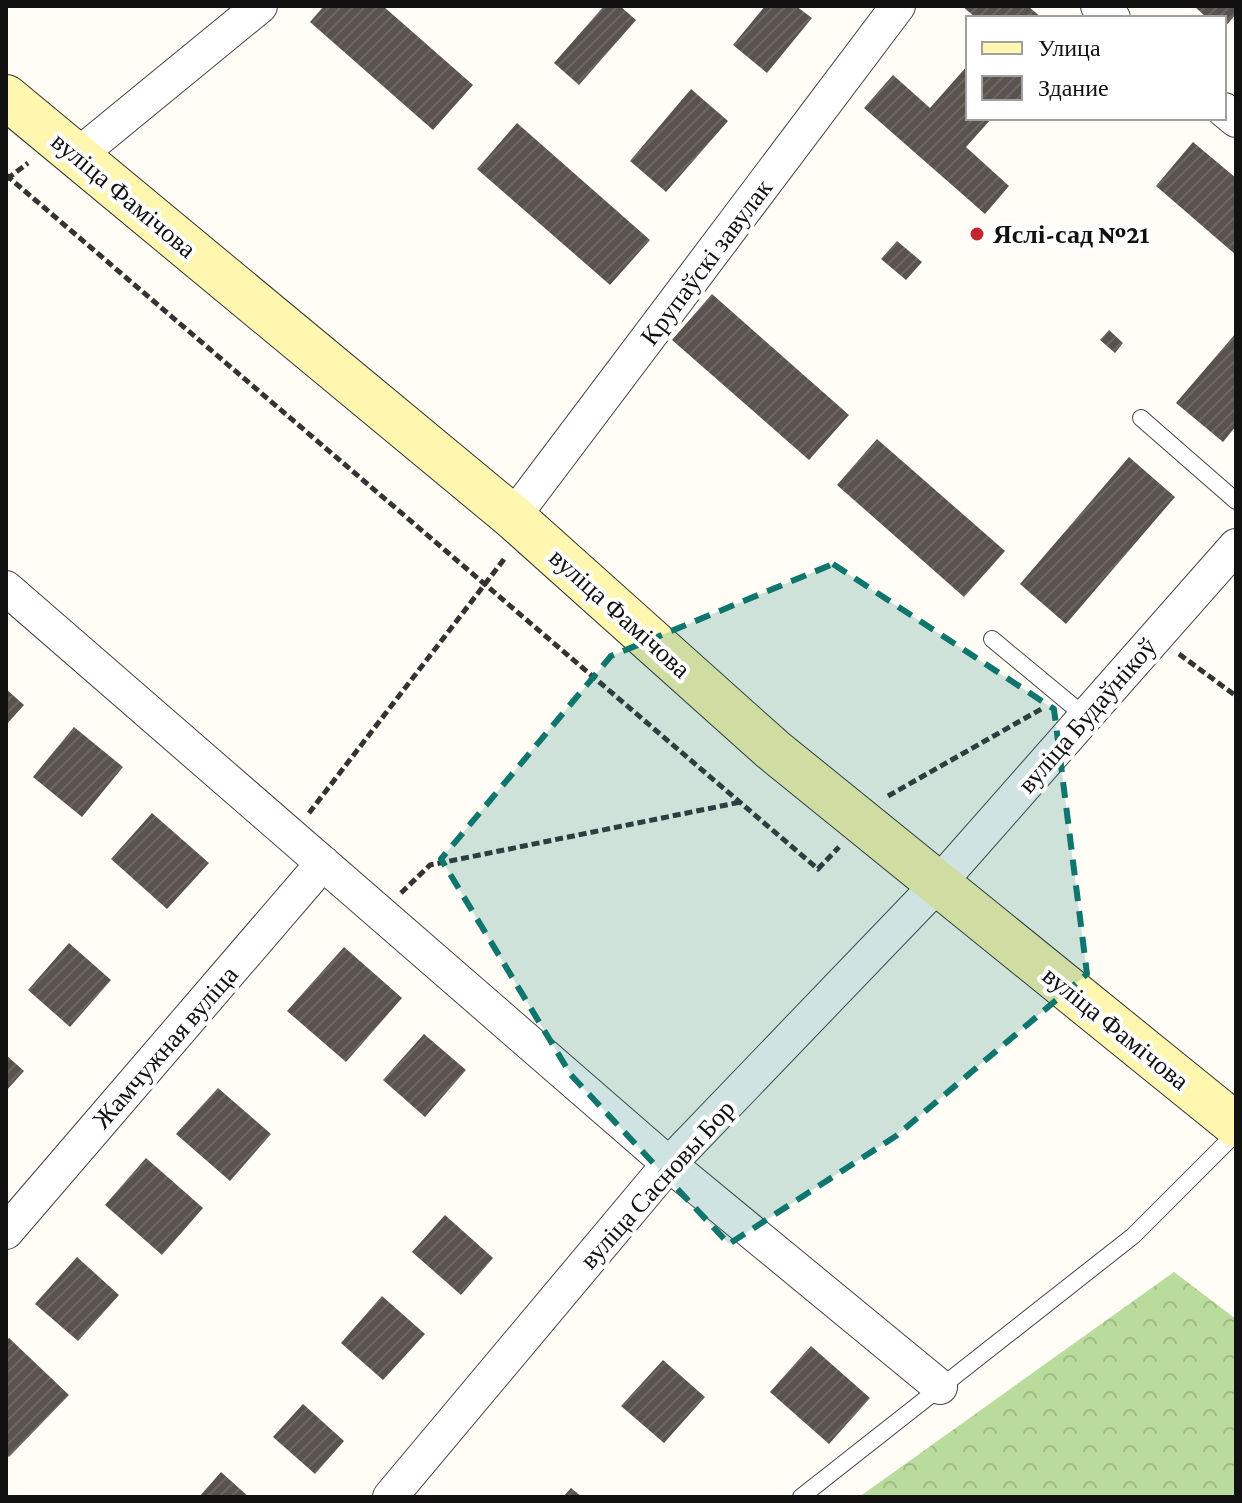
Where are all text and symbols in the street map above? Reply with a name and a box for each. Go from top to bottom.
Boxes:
legend [966,16,1226,120]
text: Улица [1038,34,1101,61]
text: Здание [1038,74,1109,101]
street label: вуліца Фамічова [46,127,202,264]
street label: Крупаўскі завулак [635,173,778,351]
place label: Яслі-сад №21 [993,220,1149,249]
marker: Яслі-сад №21 [968,225,986,243]
street label: вуліца Фамічова [543,543,696,684]
street label: вуліца Будаўнікоў [1012,632,1162,799]
street label: Жамчужная вуліца [87,960,244,1134]
street label: вуліца Фамічова [1037,961,1195,1096]
street label: вуліца Сасновы Бор [574,1094,741,1275]

